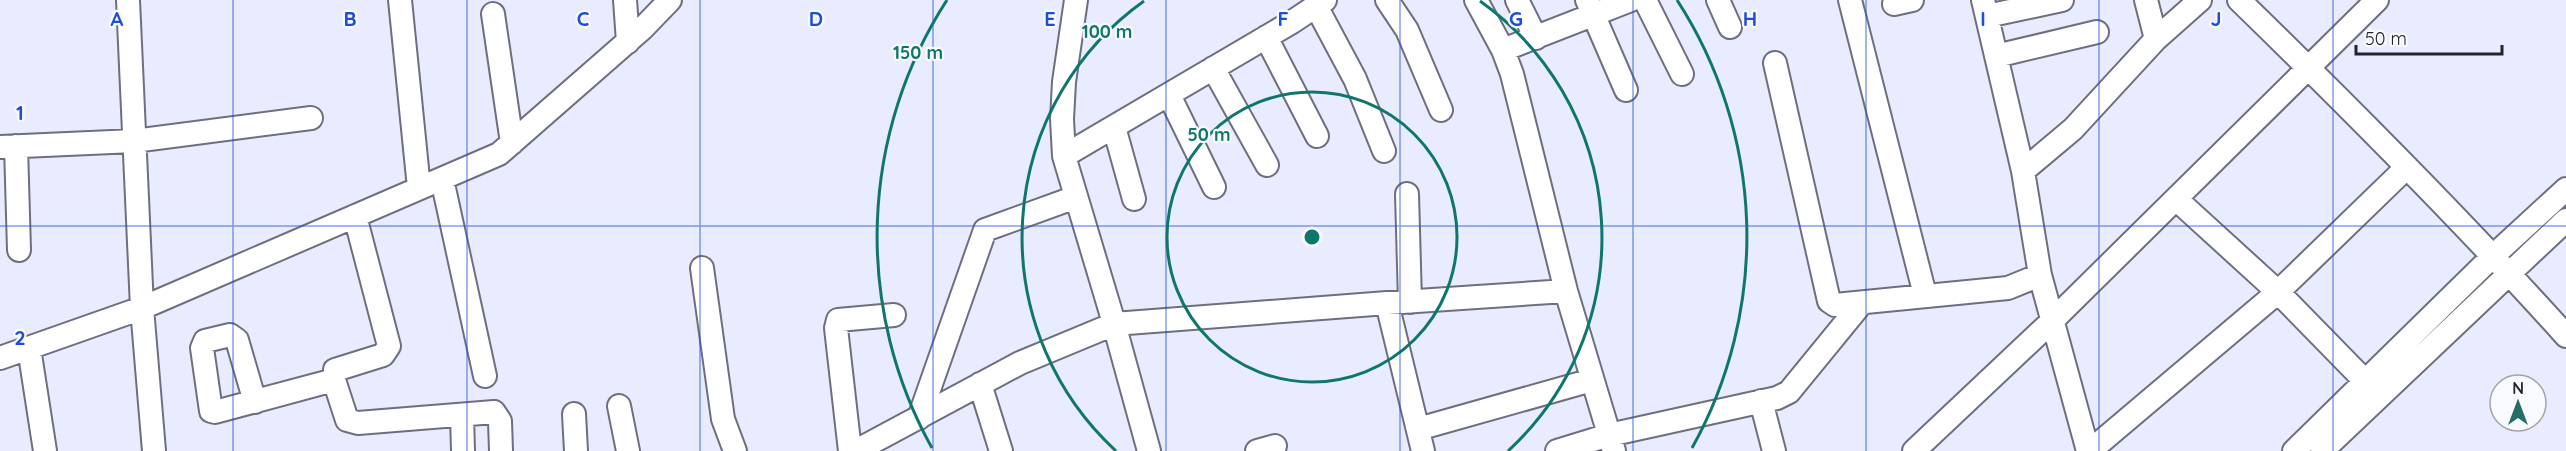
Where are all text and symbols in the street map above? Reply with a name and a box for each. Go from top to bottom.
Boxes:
text: A [111,6,124,31]
text: B [343,6,357,31]
text: C [577,6,590,31]
text: D [809,6,823,31]
text: E [1044,6,1056,31]
text: F [1277,6,1289,31]
text: G [1509,6,1523,31]
text: H [1743,6,1757,31]
text: I [1980,6,1986,31]
text: J [2210,6,2222,31]
scale bar [2356,18,2502,56]
text: 100 m [1082,20,1132,43]
text: 50 m [2365,27,2407,50]
text: 150 m [893,41,943,64]
text: 1 [16,100,24,125]
text: 50 m [1187,123,1231,146]
centre of rings [1302,227,1322,247]
text: 2 [14,325,26,350]
north arrow [2488,373,2548,433]
text: N [2512,378,2524,398]

